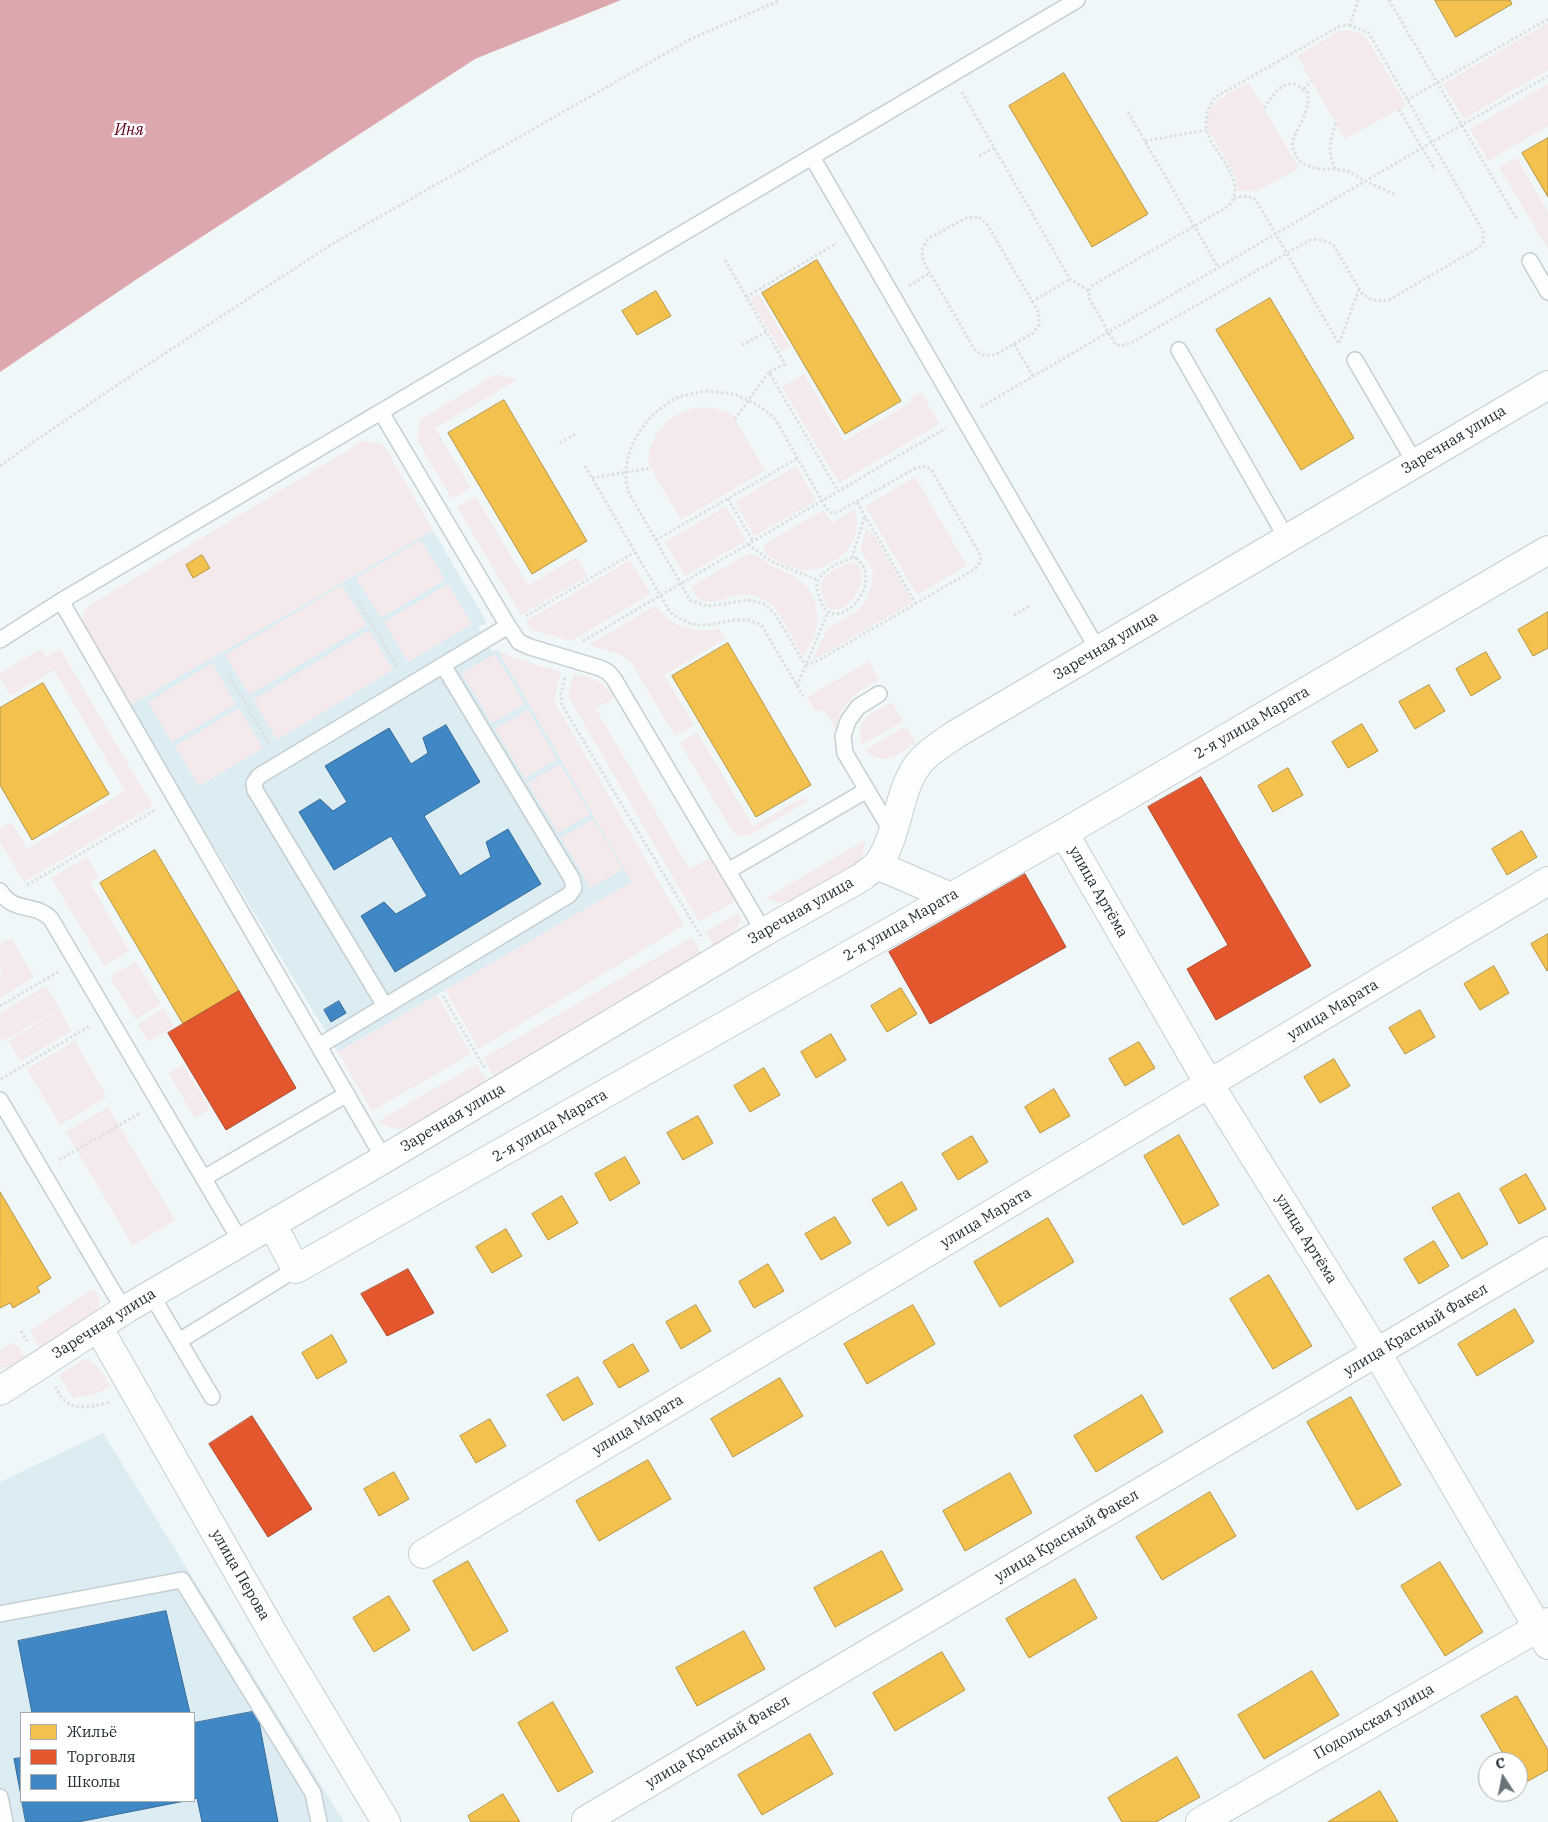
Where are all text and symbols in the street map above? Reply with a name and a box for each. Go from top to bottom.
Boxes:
water label: Иня [114,120,144,140]
street label: Заречная улица [1399,402,1509,478]
street label: Заречная улица [1051,608,1161,684]
street label: 2-я улица Марата [1191,683,1313,763]
street label: улица Артёма [1065,843,1131,941]
street label: Заречная улица [745,874,857,948]
street label: 2-я улица Марата [840,885,962,965]
street label: улица Марата [1284,976,1382,1044]
street label: Заречная улица [398,1080,508,1156]
street label: 2-я улица Марата [489,1086,611,1166]
street label: улица Марата [937,1184,1035,1252]
street label: улица Артёма [1271,1191,1341,1287]
street label: улица Красный Факел [1341,1280,1491,1380]
street label: Заречная улица [49,1285,159,1363]
street label: улица Марата [589,1391,687,1459]
street label: улица Красный Факел [992,1486,1142,1586]
street label: улица Перова [207,1526,273,1624]
street label: Подольская улица [1311,1680,1437,1764]
street label: улица Красный Факел [643,1692,793,1792]
legend [20,1712,195,1802]
text: Жильё [67,1722,117,1741]
text: Торговля [67,1747,136,1766]
north arrow [1478,1752,1528,1802]
text: С [1494,1754,1507,1773]
text: Школы [67,1772,120,1791]

